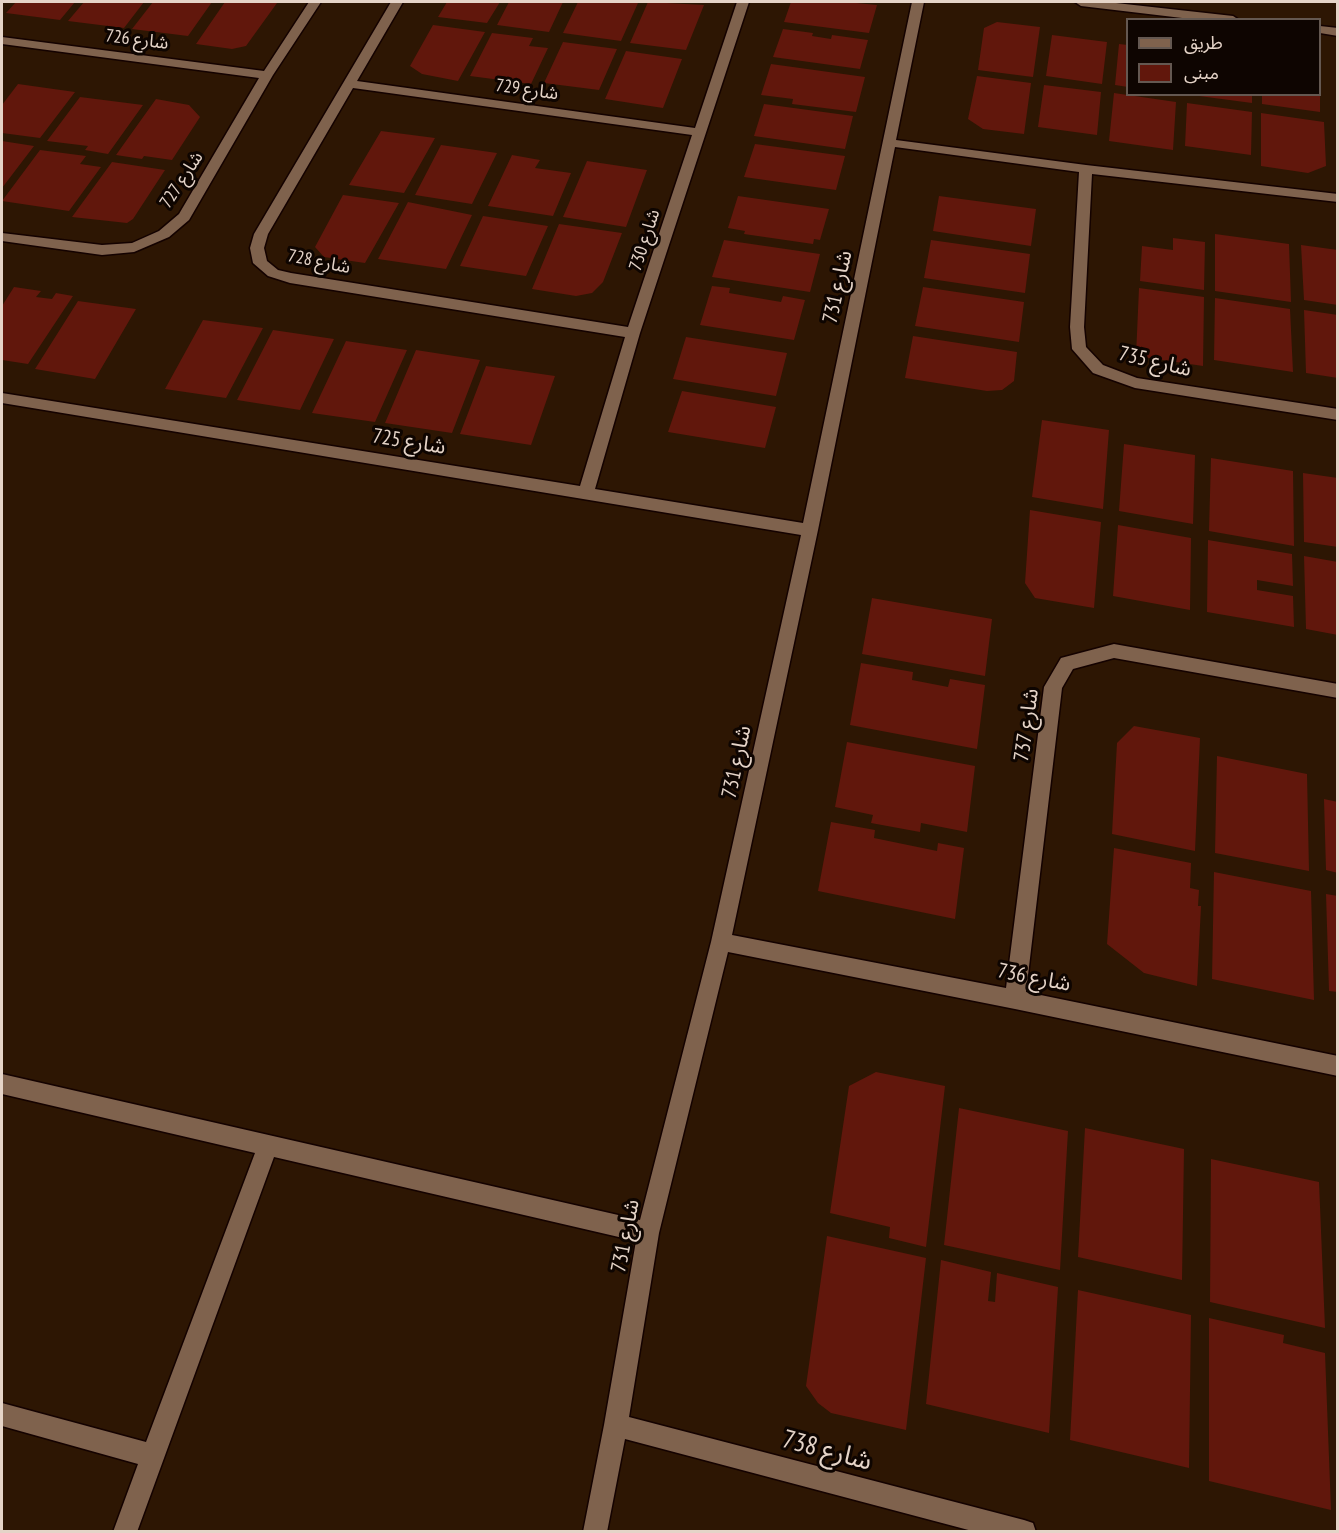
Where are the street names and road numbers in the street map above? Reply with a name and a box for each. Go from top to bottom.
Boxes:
street label: شارع 726 [104,25,170,55]
street label: شارع 729 [494,75,560,105]
street label: شارع 727 [156,148,208,212]
street label: شارع 730 [625,207,665,273]
street label: شارع 728 [286,245,352,279]
street label: شارع 731 [818,248,858,326]
street label: شارع 735 [1116,341,1194,383]
street label: شارع 725 [371,424,447,460]
street label: شارع 737 [1009,687,1045,763]
street label: شارع 731 [717,723,757,801]
street label: شارع 736 [995,959,1073,997]
street label: شارع 731 [607,1197,645,1275]
street label: شارع 738 [779,1424,875,1478]

